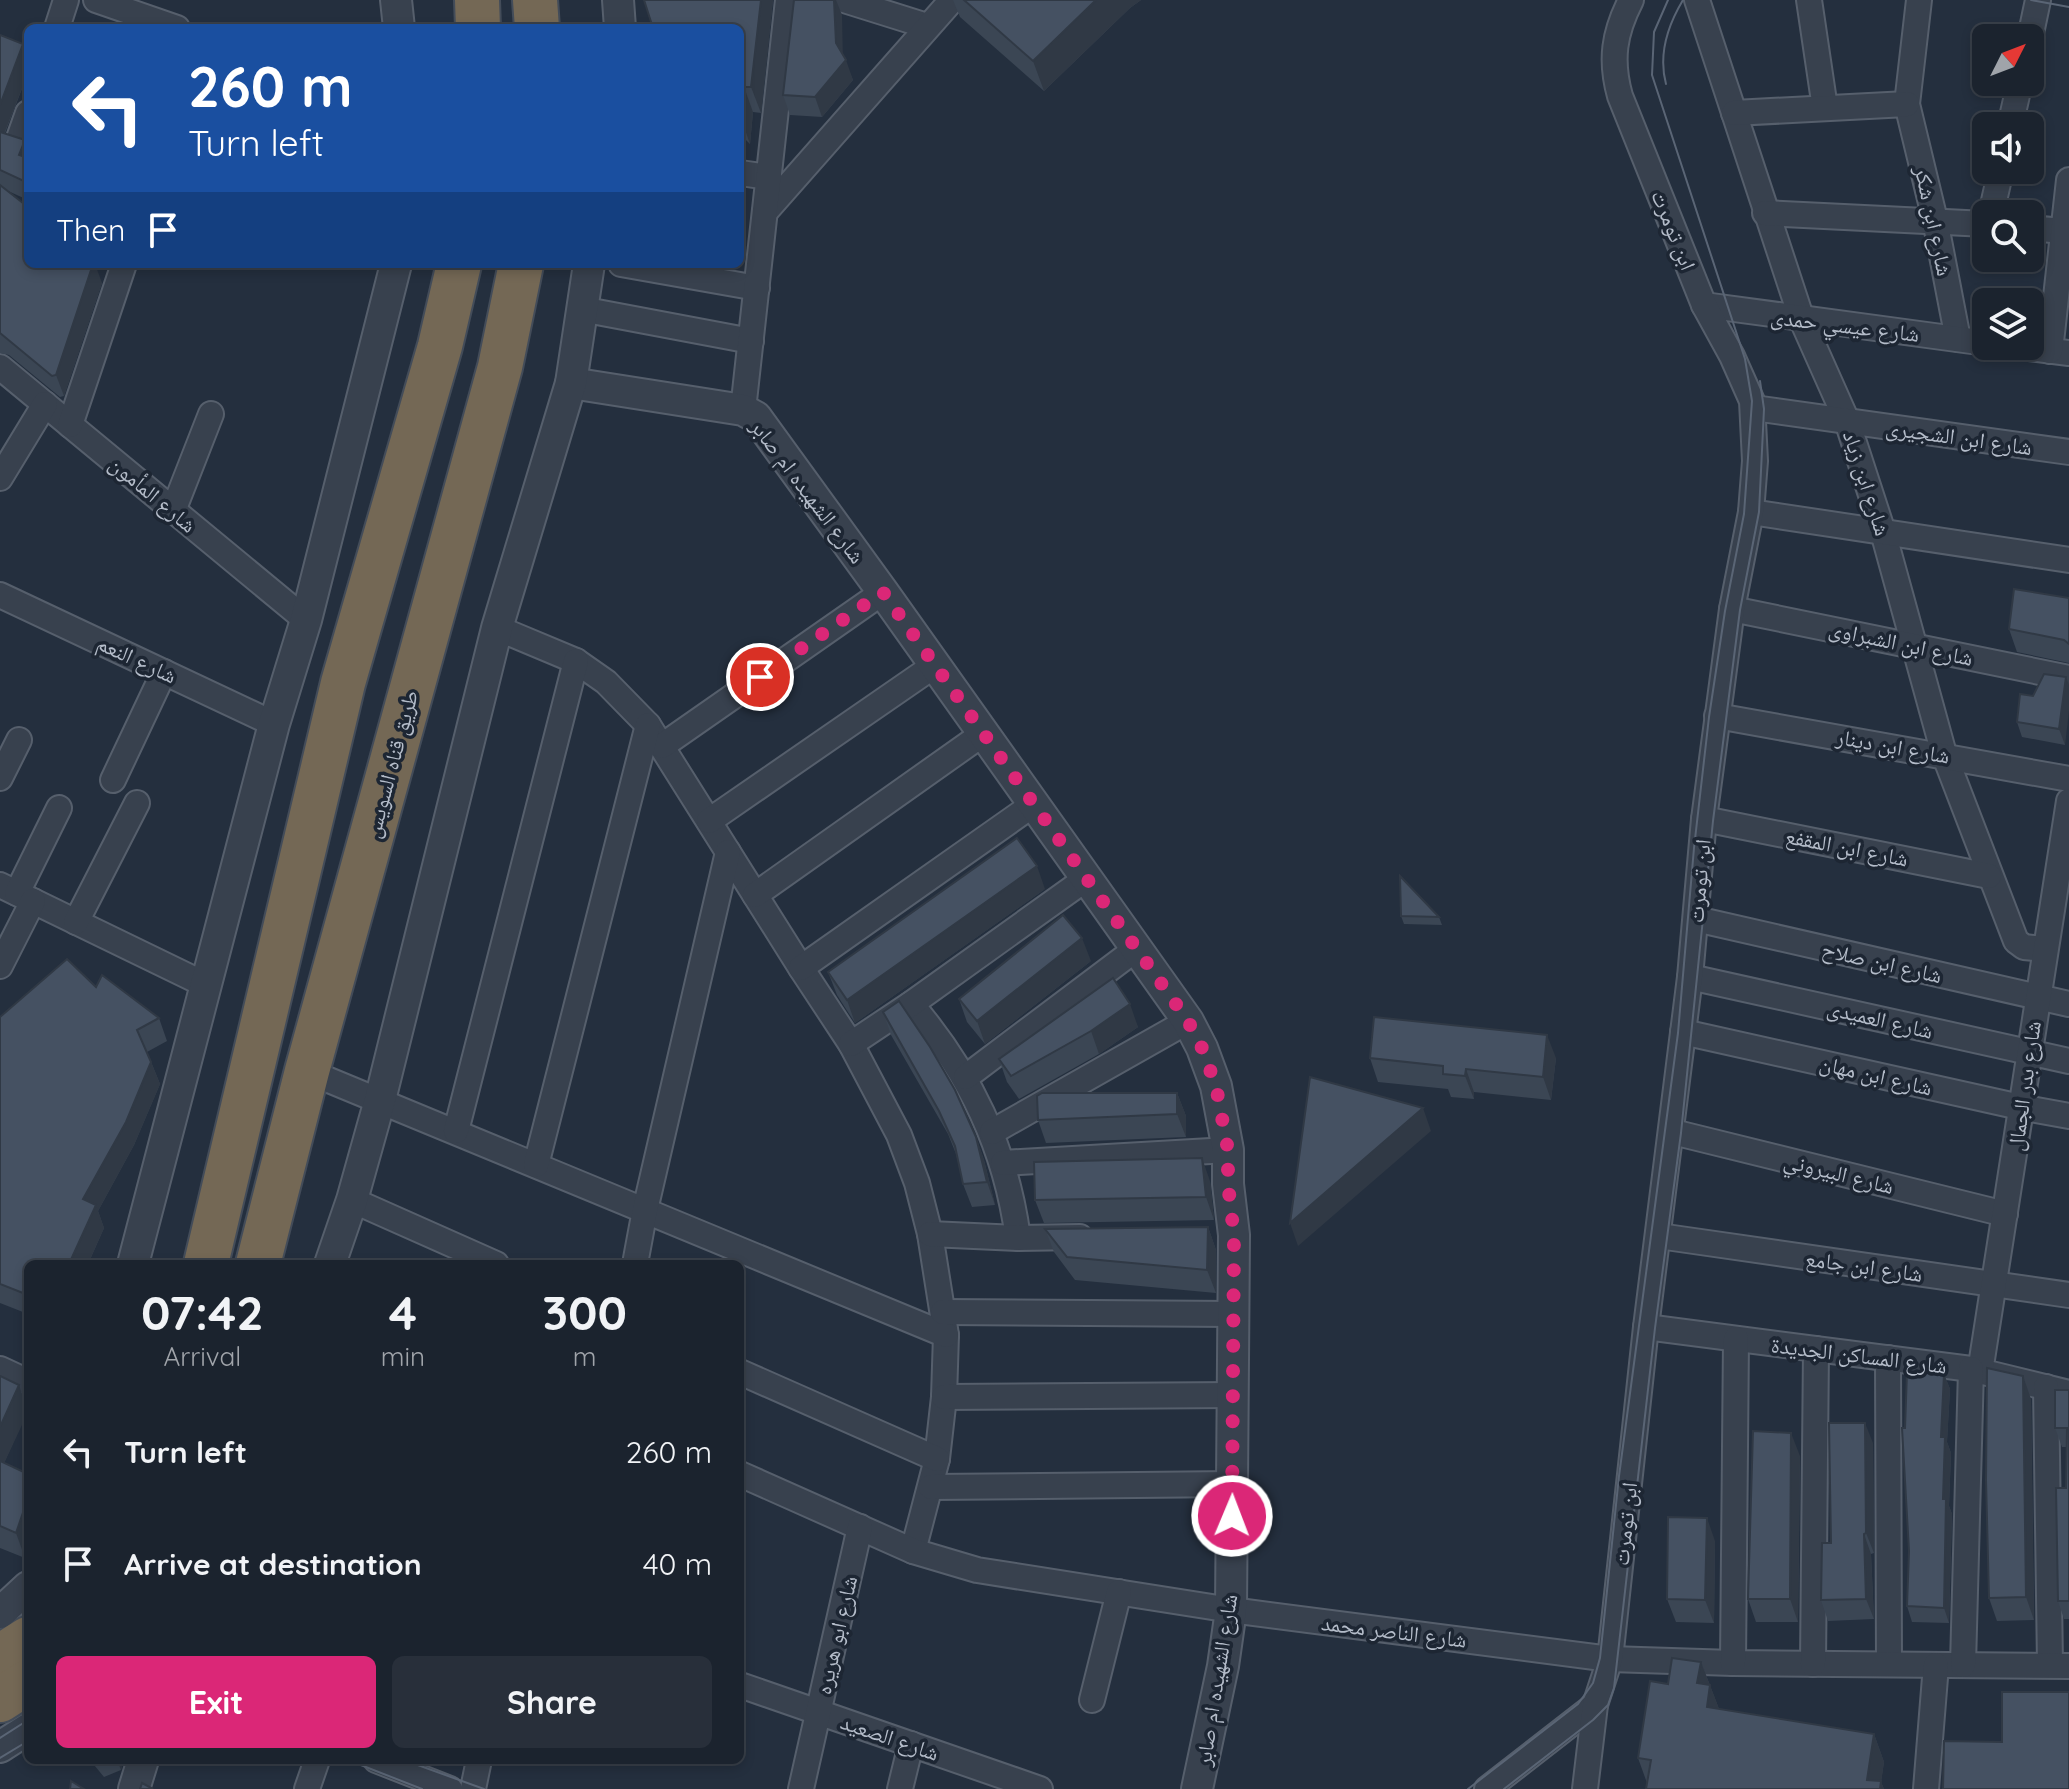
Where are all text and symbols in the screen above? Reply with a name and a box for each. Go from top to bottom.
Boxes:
north arrow [1972,24,2044,96]
map controls [1972,24,2044,360]
text: 260 m [188,51,353,121]
icon: left [56,56,160,160]
button: sound [1972,112,2044,184]
text: Turn left [188,120,324,165]
street label: شارع ابن شكر [1909,163,1959,278]
street label: ابن تومرت [1645,186,1703,274]
button: search [1972,200,2044,272]
icon: arrive [141,208,185,252]
text: Then [56,211,125,249]
button: layers [1972,288,2044,360]
street label: شارع عيسي حمدى [1769,302,1921,352]
street label: شارع الشهيده ام صابر [743,412,871,569]
street label: شارع ابن الشجيرى [1884,413,2034,461]
street label: شارع ابن زياد [1837,427,1897,539]
street label: شارع المأمون [104,449,202,539]
street label: شارع ابن الشبراوى [1826,614,1976,672]
street label: شارع النعم [92,628,181,691]
pin [726,643,794,711]
icon: arrive [738,655,782,699]
street label: طريق قناه السويس [358,687,424,841]
street label: شارع ابن دينار [1833,722,1952,770]
street label: شارع ابن المقفع [1783,821,1911,873]
street label: ابن تومرت [1681,838,1717,924]
street label: شارع ابن صلاح [1819,935,1945,989]
street label: شارع العميدى [1824,993,1936,1045]
street label: شارع بدر الجمال [2001,1019,2047,1153]
street label: شارع ابن مهان [1817,1048,1935,1102]
street label: شارع البيروني [1780,1146,1897,1204]
street label: شارع ابن جامع [1804,1244,1924,1288]
text: 07:42 [141,1282,264,1342]
text: 4 [389,1282,417,1342]
text: 300 [542,1282,627,1342]
street label: شارع المساكن الجديدة [1770,1330,1948,1380]
text: Arrival [163,1340,241,1373]
text: min [381,1340,425,1373]
text: m [573,1340,596,1373]
icon: left [56,1430,100,1474]
text: Turn left [124,1433,247,1471]
text: 260 m [626,1433,712,1471]
position arrow [1190,1474,1274,1558]
street label: ابن تومرت [1607,1481,1643,1567]
icon: arrive [56,1542,100,1586]
text: Arrive at destination [124,1545,422,1583]
text: 40 m [643,1545,712,1583]
street label: شارع ابو هريره [809,1573,863,1697]
street label: شارع الشهيده ام صابر [1188,1592,1244,1769]
street label: شارع الناصر محمد [1320,1608,1468,1654]
button: Exit [56,1656,376,1748]
button: Share [392,1656,712,1748]
street label: شارع الصعيد [837,1707,943,1767]

